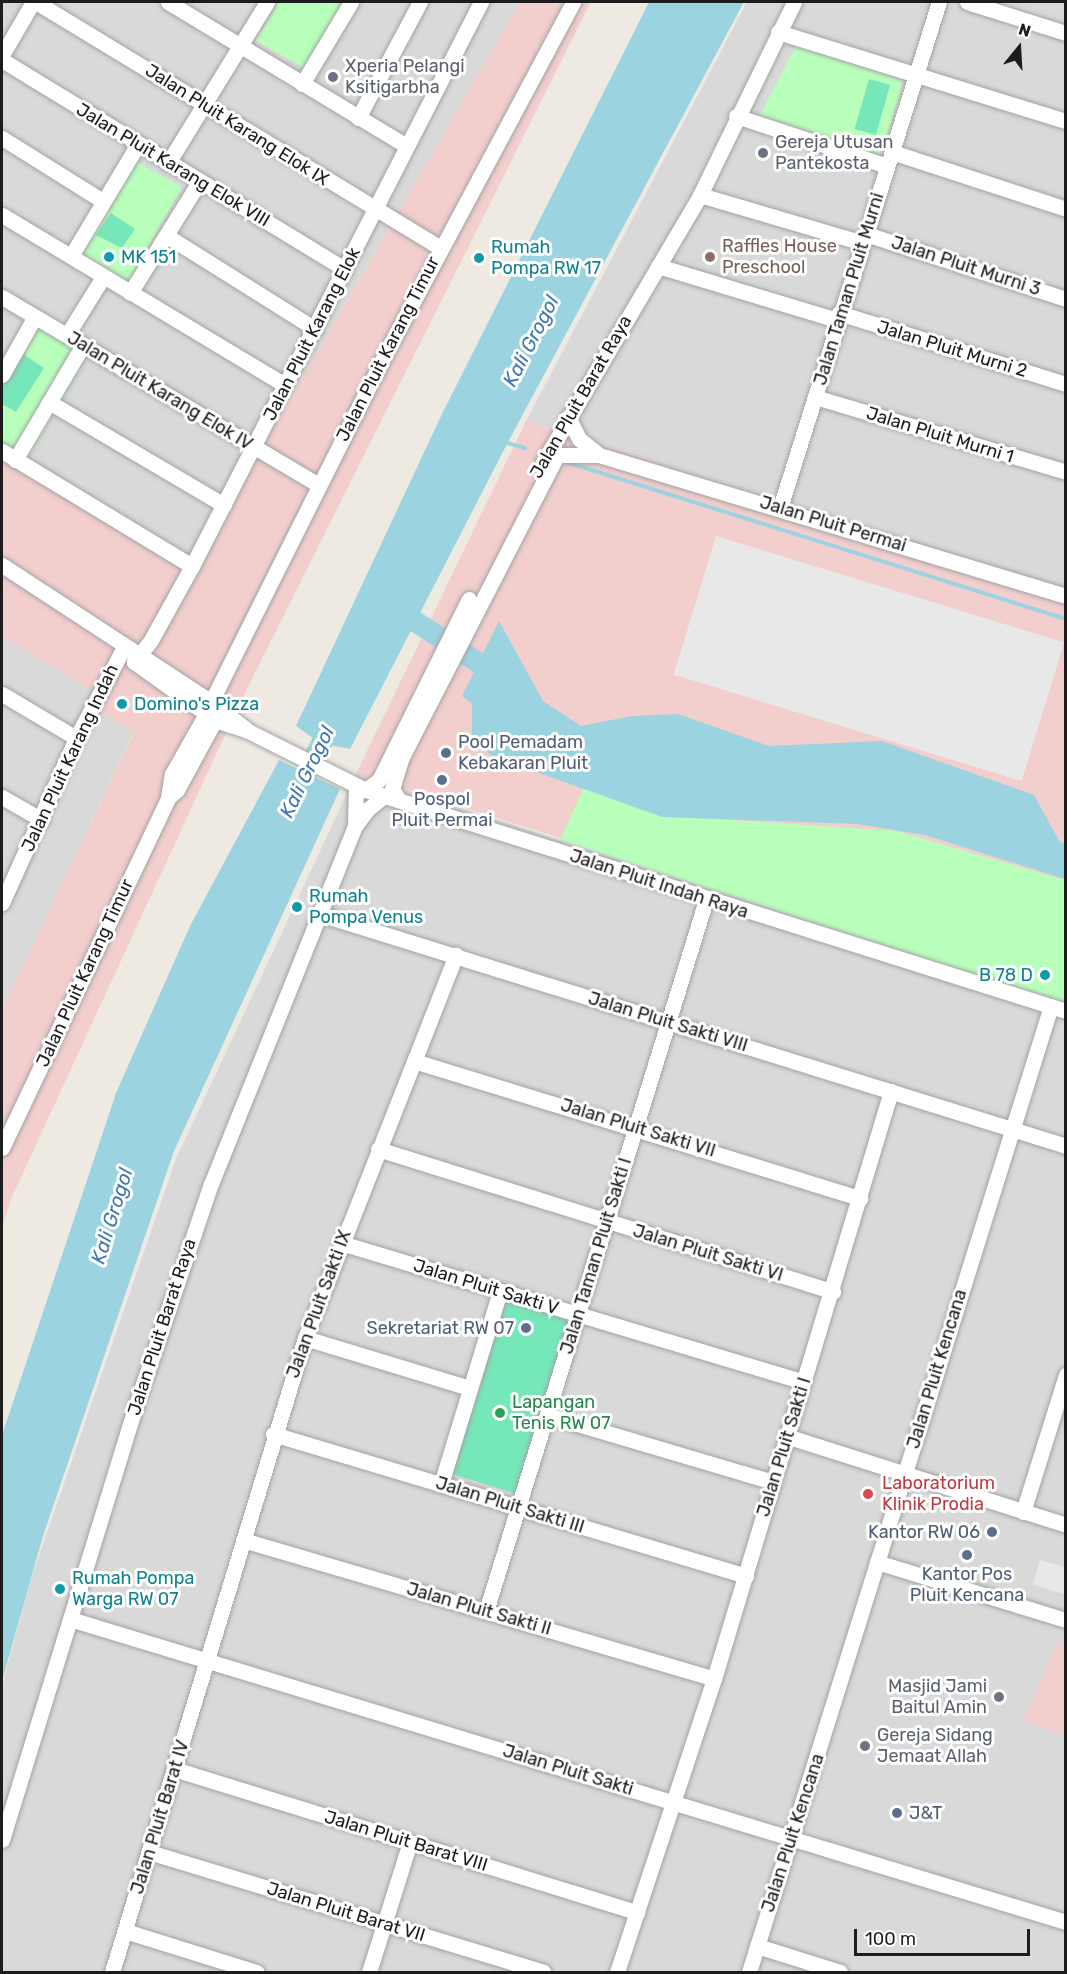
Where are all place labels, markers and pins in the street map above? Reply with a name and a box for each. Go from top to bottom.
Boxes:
place label: Xperia Pelangi Ksitigarbha [345,56,465,98]
marker: Xperia Pelangi Ksitigarbha [326,70,340,84]
place label: Gereja Utusan Pantekosta [775,132,894,174]
marker: Gereja Utusan Pantekosta [756,146,770,160]
place label: Raffles House Preschool [722,236,837,278]
place label: Rumah Pompa RW 17 [491,237,601,280]
place label: MK 151 [121,246,176,268]
marker: MK 151 [102,250,116,264]
marker: Raffles House Preschool [703,250,717,264]
marker: Rumah Pompa RW 17 [472,251,486,265]
place label: Domino's Pizza [134,693,259,715]
marker: Domino's Pizza [115,697,129,711]
place label: Pool Pemadam Kebakaran Pluit [458,732,588,774]
marker: Pool Pemadam Kebakaran Pluit [439,746,453,760]
marker: Pospol Pluit Permai [435,773,449,787]
place label: Pospol Pluit Permai [391,789,493,832]
place label: Rumah Pompa Venus [309,886,424,928]
marker: Rumah Pompa Venus [290,900,304,914]
place label: B 78 D [979,964,1033,986]
marker: B 78 D [1038,968,1052,982]
place label: Sekretariat RW 07 [366,1317,514,1339]
marker: Sekretariat RW 07 [519,1321,533,1335]
place label: Lapangan Tenis RW 07 [512,1392,611,1434]
marker: Lapangan Tenis RW 07 [493,1406,507,1420]
place label: Laboratorium Klinik Prodia [882,1473,995,1516]
marker: Laboratorium Klinik Prodia [859,1485,877,1503]
place label: Kantor RW 06 [867,1521,980,1543]
marker: Kantor RW 06 [985,1525,999,1539]
marker: Kantor Pos Pluit Kencana [960,1548,974,1562]
place label: Kantor Pos Pluit Kencana [910,1564,1024,1606]
place label: Rumah Pompa Warga RW 07 [72,1568,194,1610]
marker: Rumah Pompa Warga RW 07 [53,1582,67,1596]
place label: Masjid Jami Baitul Amin [888,1676,987,1718]
marker: Masjid Jami Baitul Amin [992,1690,1006,1704]
place label: Gereja Sidang Jemaat Allah [877,1725,993,1768]
marker: Gereja Sidang Jemaat Allah [858,1739,872,1753]
place label: J&T [909,1802,942,1824]
marker: J&T [890,1806,904,1820]

